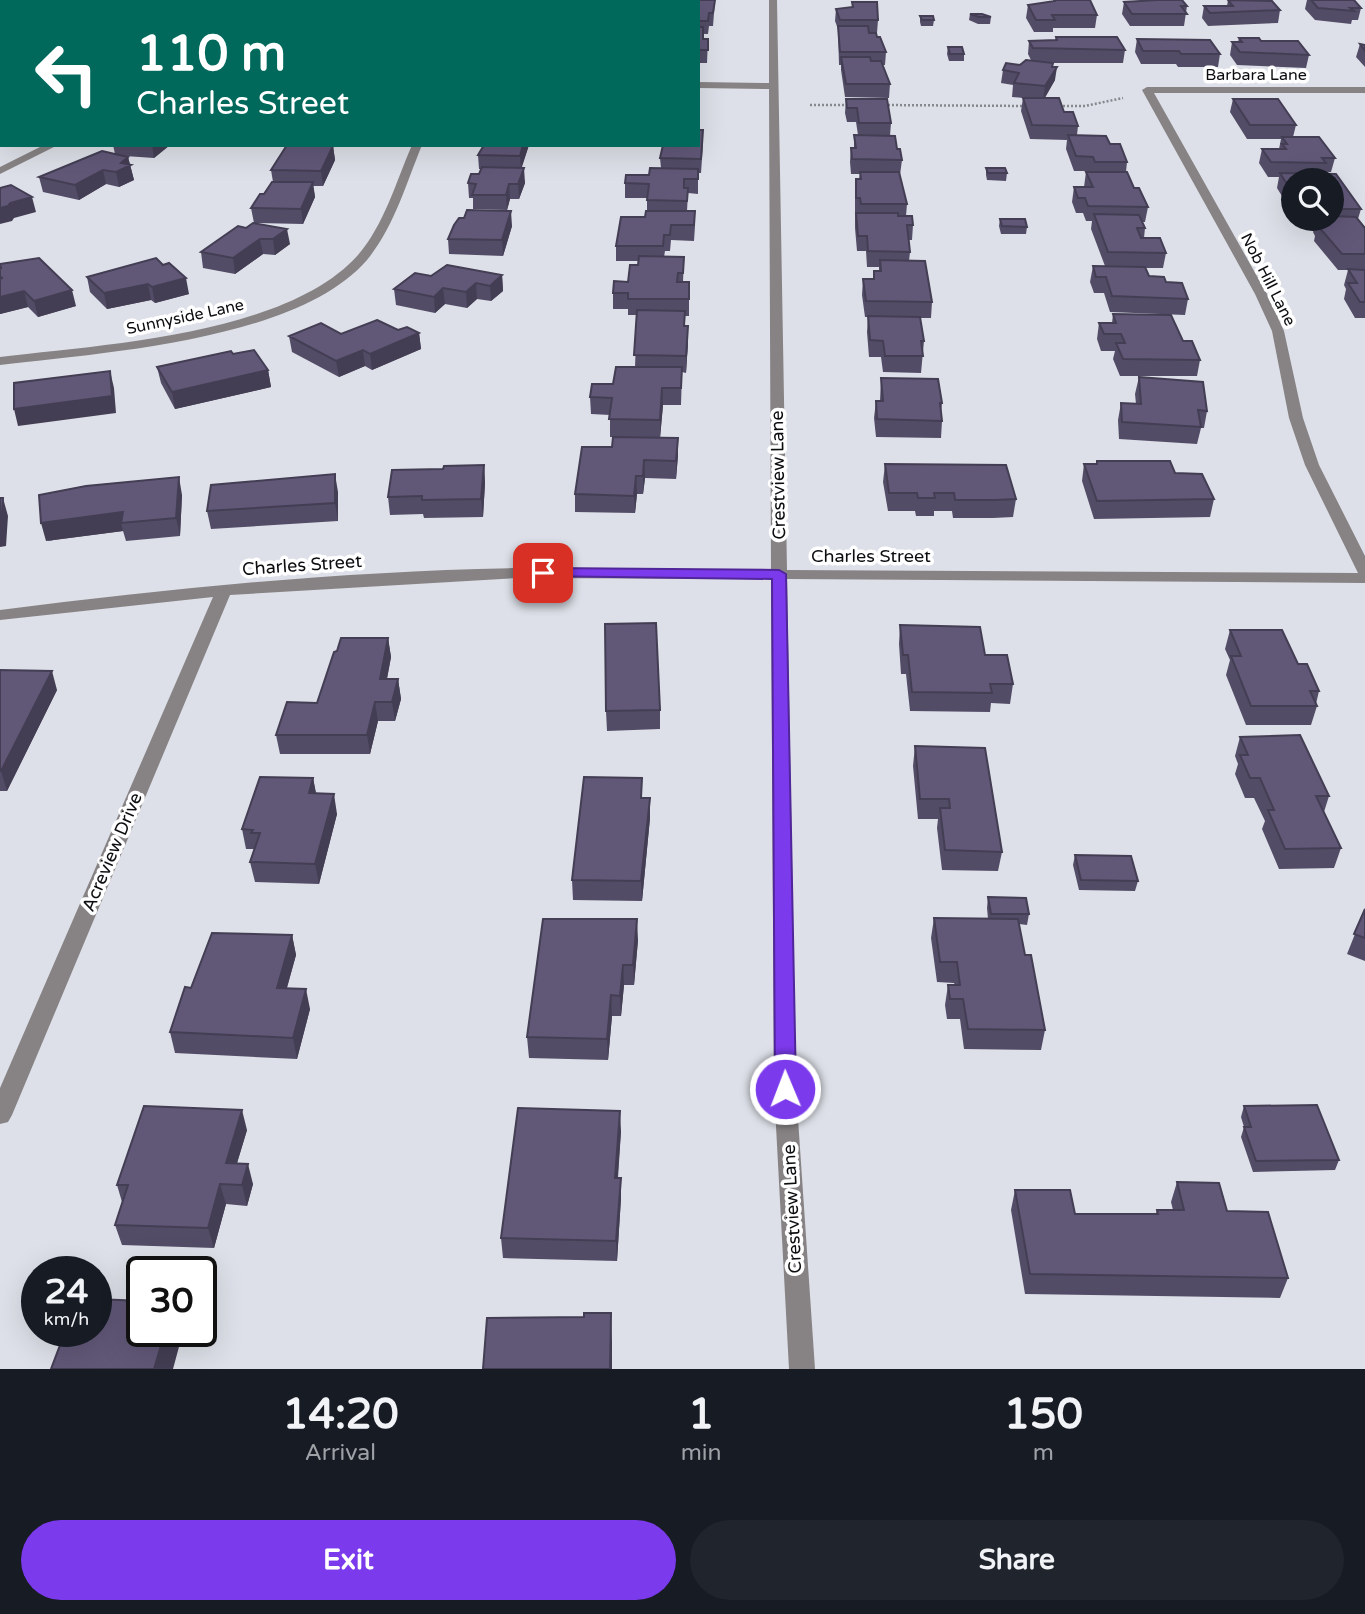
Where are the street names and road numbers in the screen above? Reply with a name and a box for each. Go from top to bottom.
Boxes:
street label: Barbara Lane [1205,65,1307,85]
street label: Nob Hill Lane [1236,230,1300,329]
street label: Sunnyside Lane [125,295,246,339]
street label: Crestview Lane [766,410,790,540]
street label: Charles Street [811,545,931,567]
street label: Charles Street [241,550,363,580]
street label: Acreview Drive [77,789,147,915]
street label: Crestview Lane [778,1144,806,1274]

